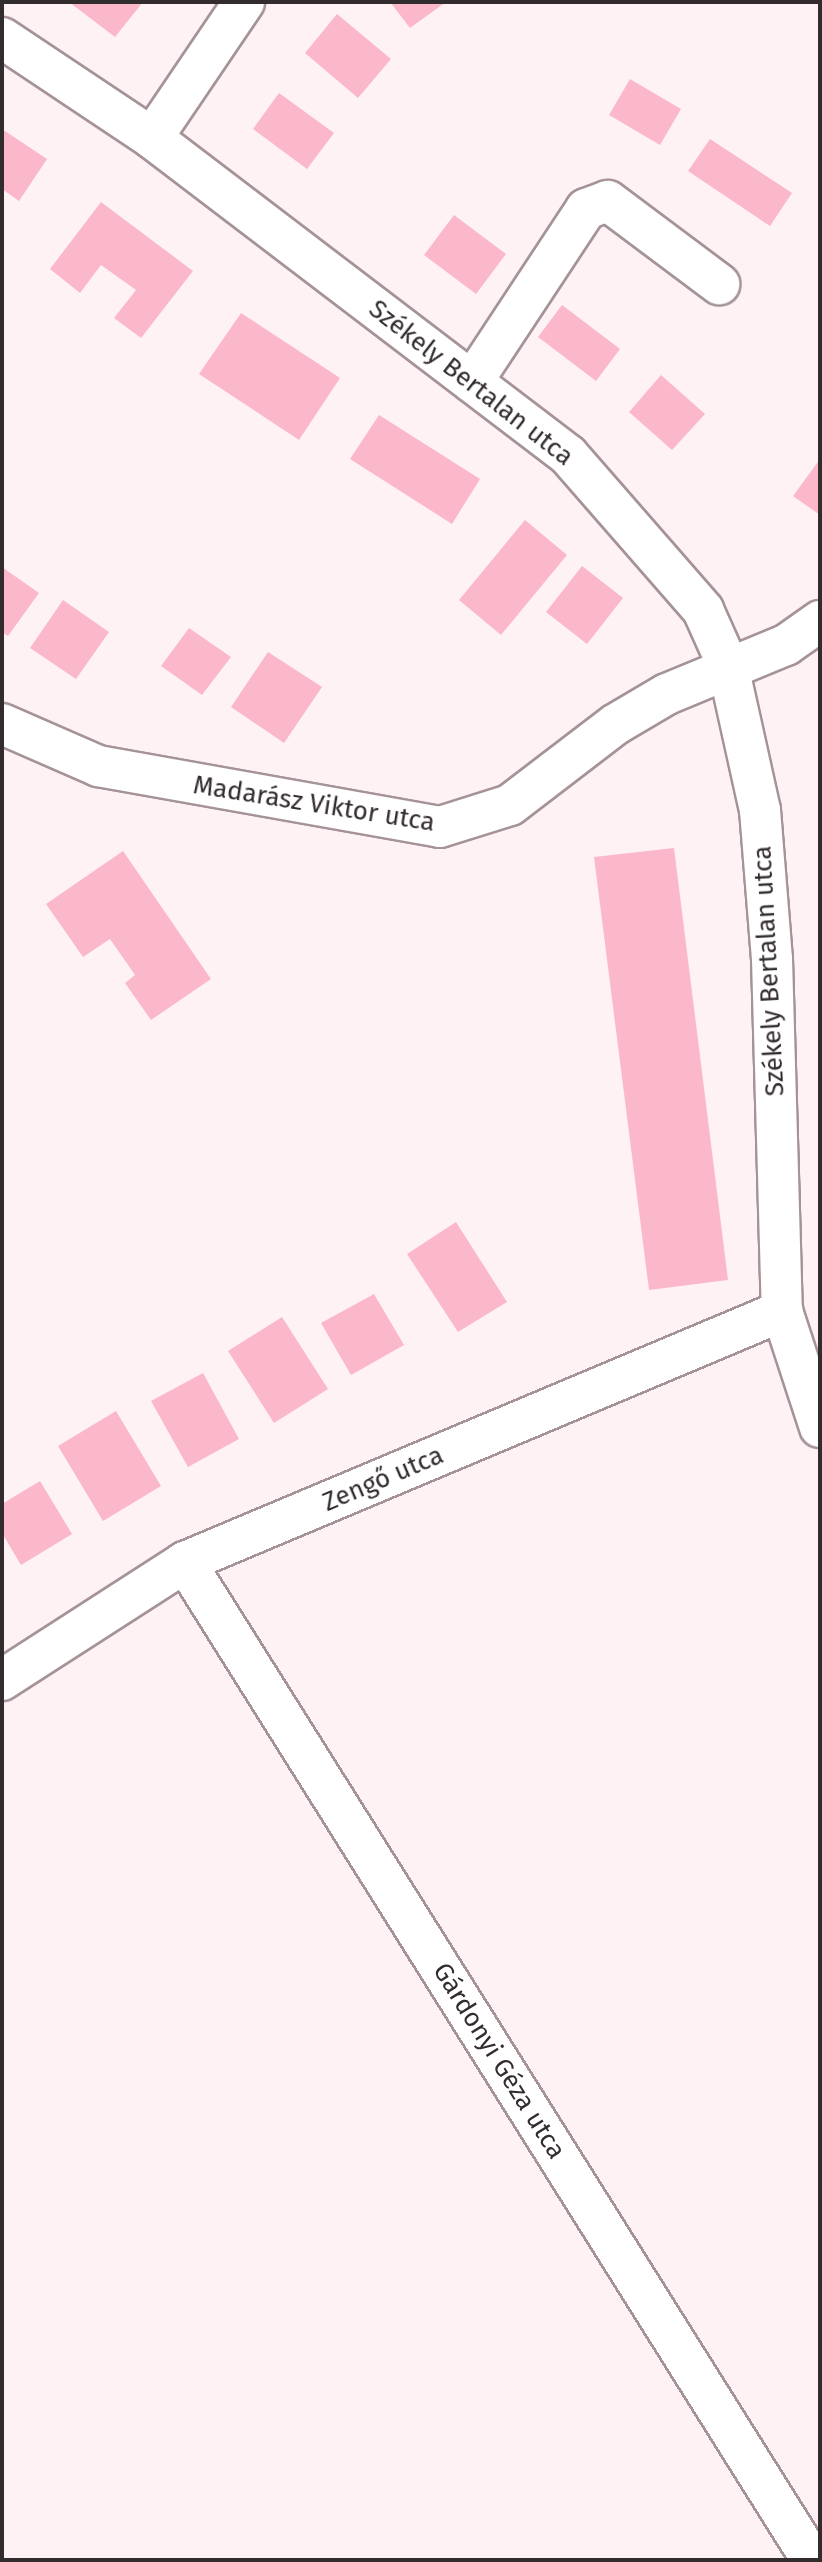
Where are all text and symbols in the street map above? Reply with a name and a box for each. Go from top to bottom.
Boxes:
street label: Székely Bertalan utca [363,293,579,473]
street label: Madarász Viktor utca [191,769,437,839]
street label: Székely Bertalan utca [747,845,791,1097]
street label: Zengő utca [318,1440,448,1518]
street label: Gárdonyi Géza utca [426,1957,572,2165]

